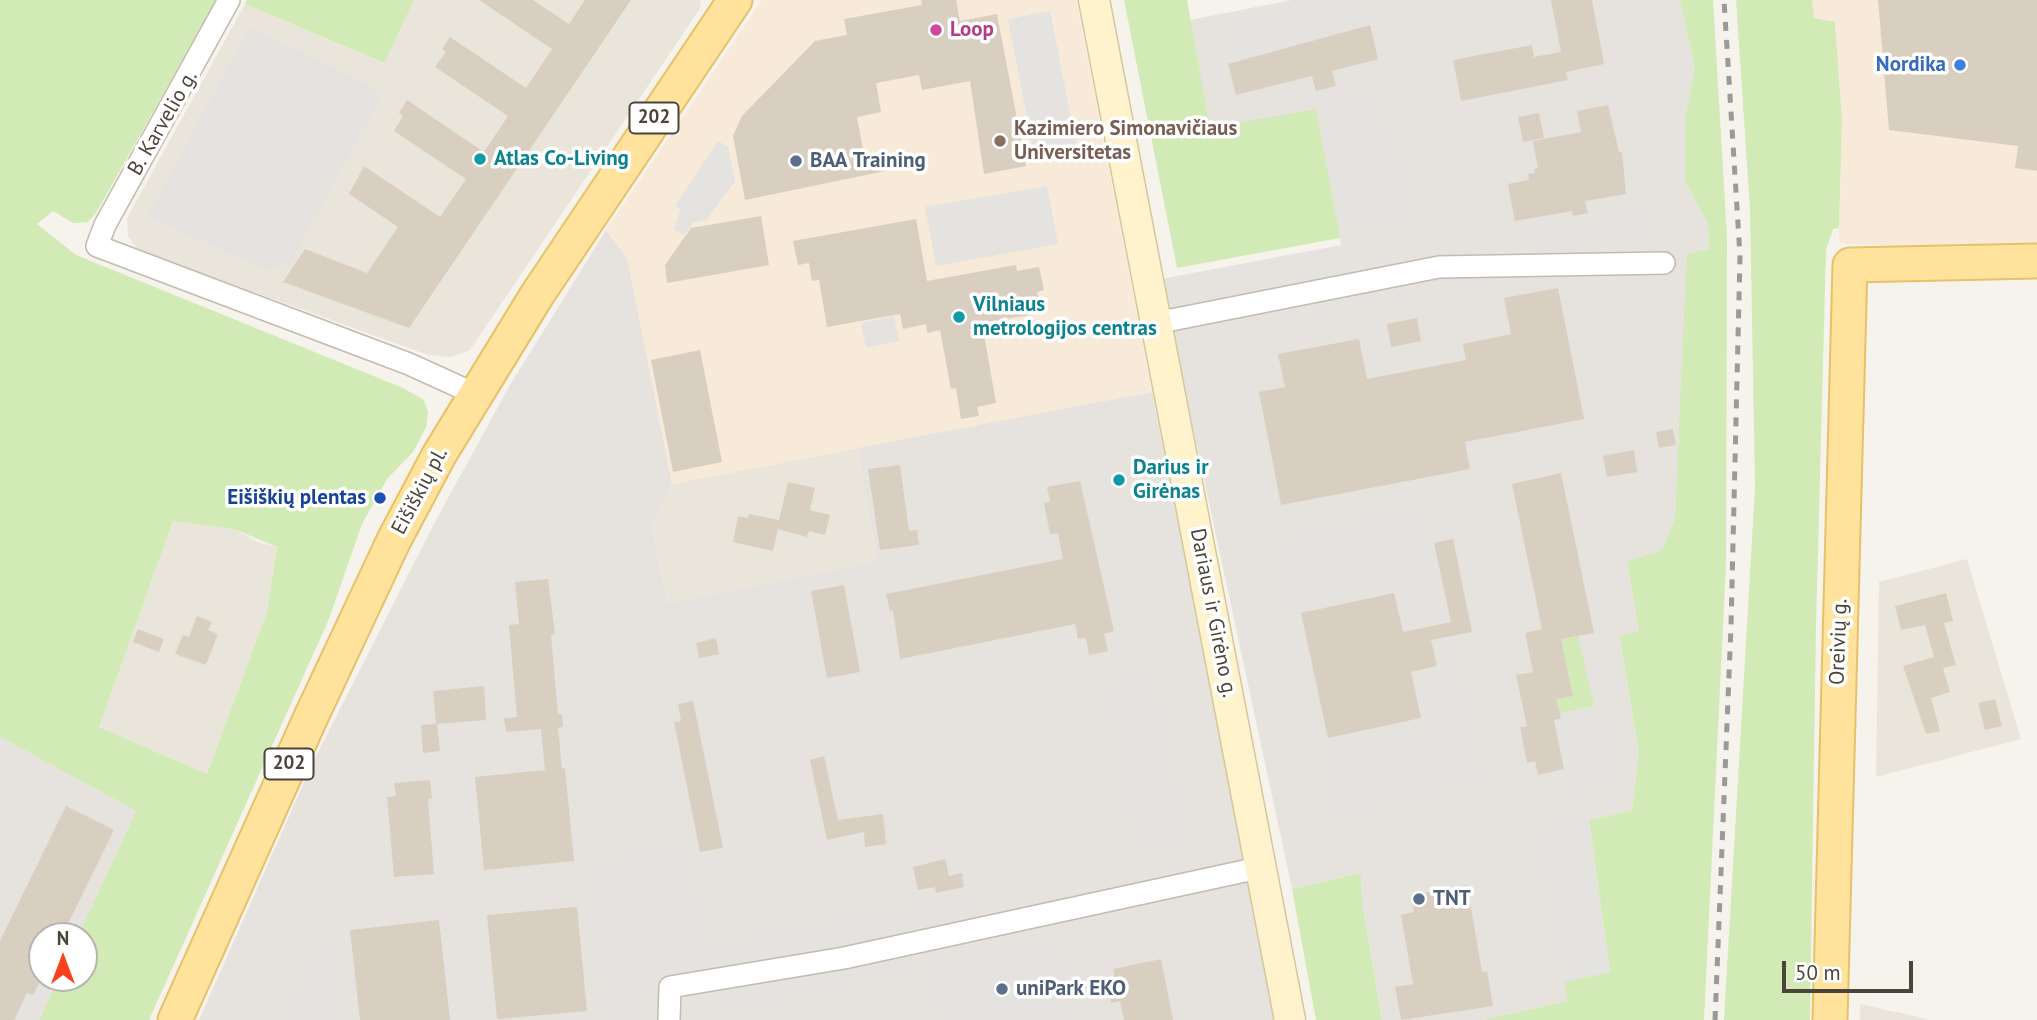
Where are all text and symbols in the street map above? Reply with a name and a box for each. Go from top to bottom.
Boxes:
place label: Loop [950,17,994,43]
marker: Loop [928,22,944,38]
place label: Nordika [1876,52,1946,78]
marker: Nordika [1952,57,1968,73]
street label: B. Karvelio g. [123,66,203,180]
road number: 202 [630,102,678,134]
place label: Kazimiero Simonavičiaus Universitetas [1014,116,1237,166]
marker: Kazimiero Simonavičiaus Universitetas [992,133,1008,149]
place label: Atlas Co-Living [494,146,629,172]
place label: BAA Training [810,148,926,174]
marker: Atlas Co-Living [472,151,488,167]
marker: BAA Training [788,153,804,169]
place label: Vilniaus metrologijos centras [973,292,1157,342]
marker: Vilniaus metrologijos centras [951,309,967,325]
street label: Eišiškių pl. [387,443,453,539]
place label: Darius ir Girėnas [1133,455,1209,505]
marker: Darius ir Girėnas [1111,472,1127,488]
place label: Eišiškių plentas [227,485,366,511]
marker: Eišiškių plentas [372,490,388,506]
street label: Dariaus ir Girėno g. [1184,526,1242,700]
street label: Oreivių g. [1825,598,1853,686]
road number: 202 [264,748,314,779]
place label: TNT [1433,886,1471,912]
marker: TNT [1411,891,1427,907]
north arrow [28,922,98,992]
text: N [57,926,69,950]
scale bar [1785,946,1916,990]
text: 50 m [1795,959,1841,986]
place label: uniPark EKO [1016,976,1126,1002]
marker: uniPark EKO [994,981,1010,997]

